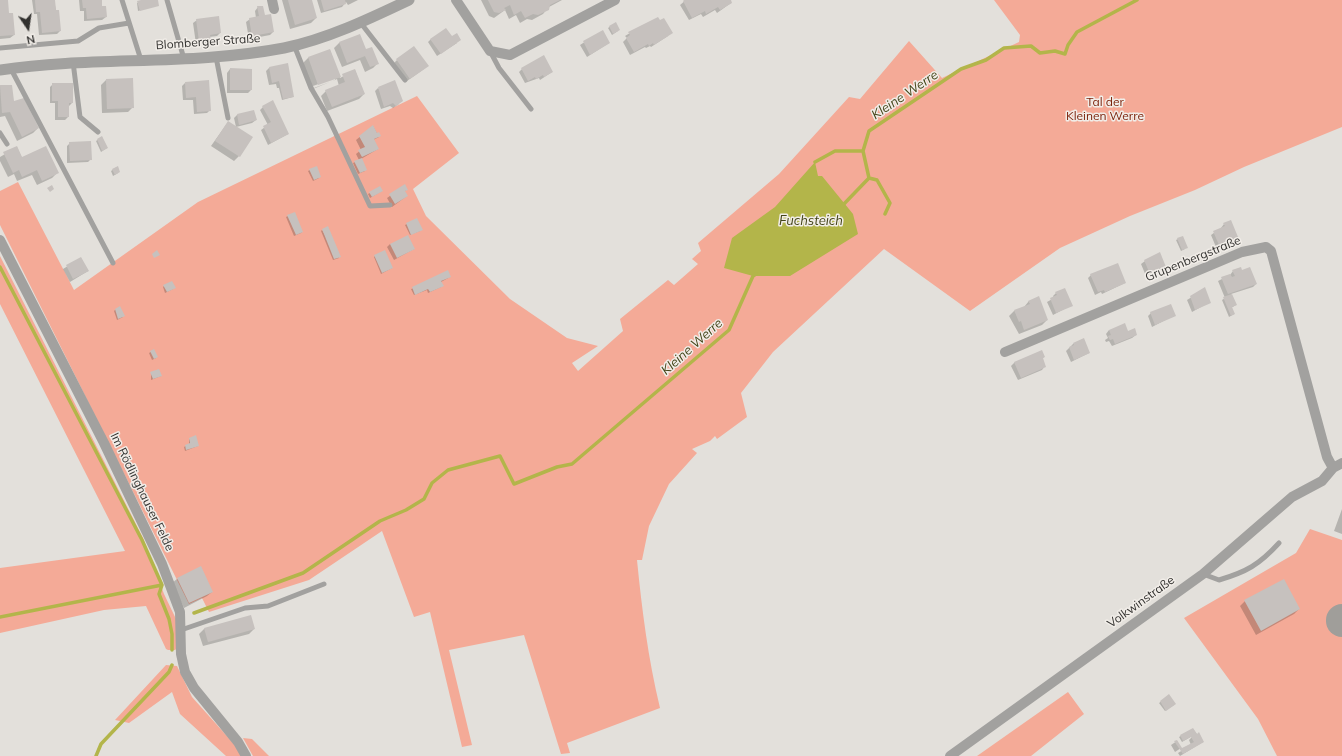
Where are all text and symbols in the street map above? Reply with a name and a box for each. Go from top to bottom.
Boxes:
north arrow [8,8,48,48]
street label: Blomberger Straße [155,31,261,53]
text: N [25,32,36,47]
water label: Kleine Werre [869,67,941,123]
park label: Tal der Kleinen Werre [1066,95,1144,123]
water label: Fuchsteich [779,213,843,229]
street label: Grupenbergstraße [1143,233,1243,285]
water label: Kleine Werre [658,316,726,378]
street label: Im Rödlinghauser Felde [107,431,177,553]
street label: Volkwinstraße [1105,573,1177,631]

